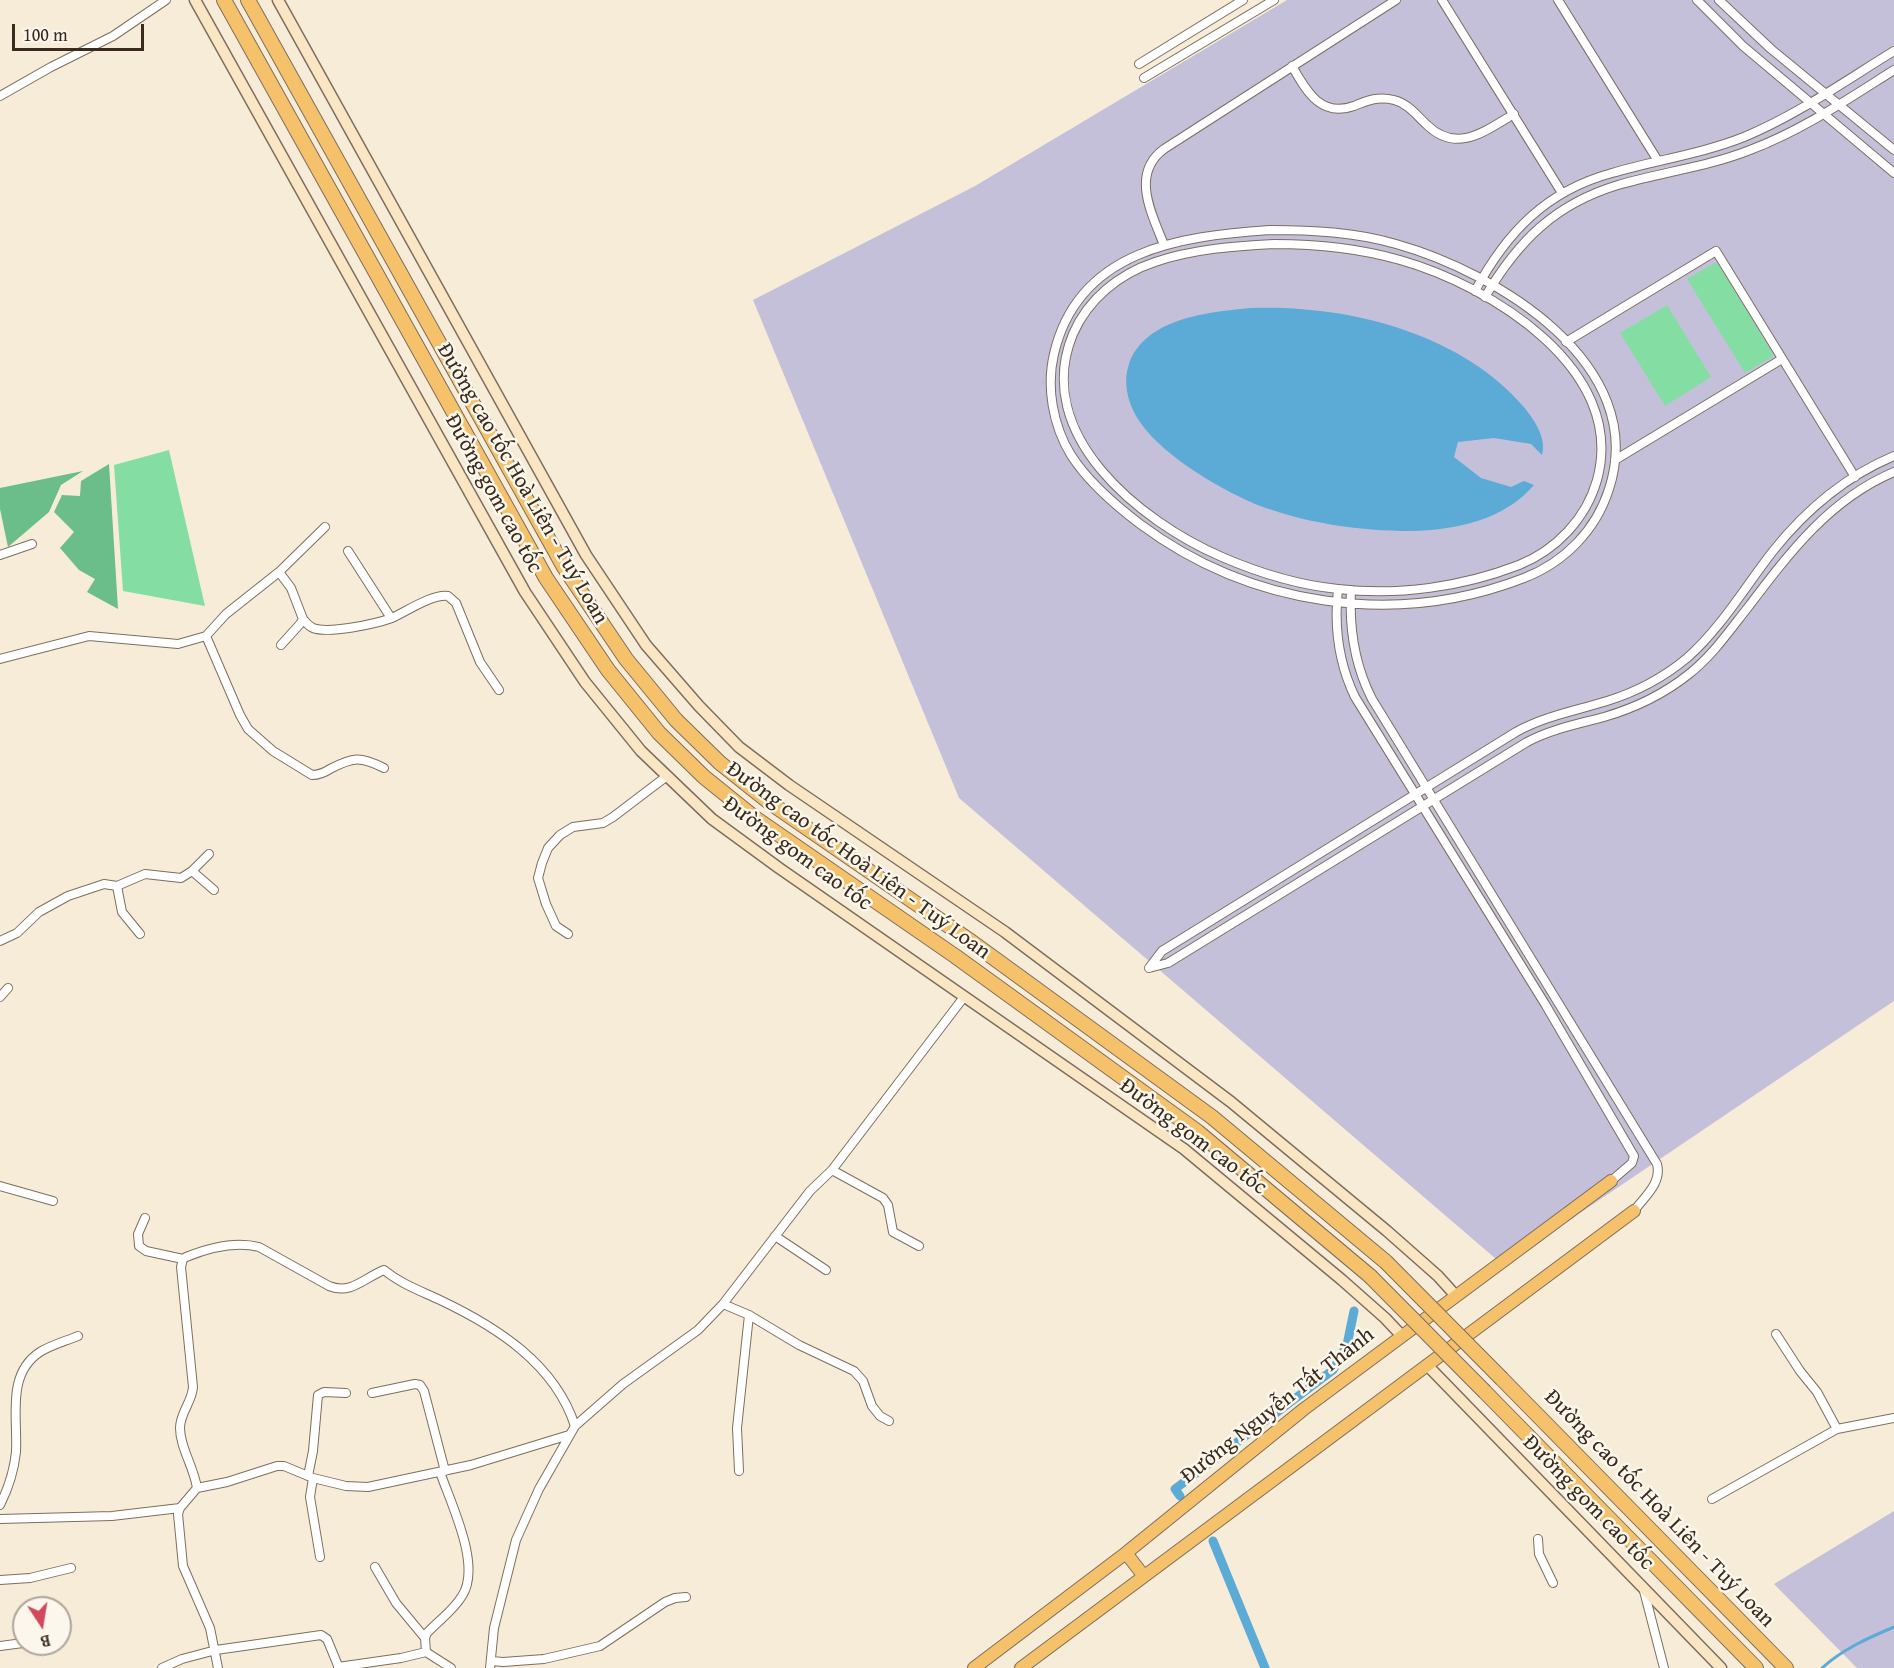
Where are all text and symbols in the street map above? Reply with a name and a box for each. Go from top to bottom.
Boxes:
scale bar [15,12,147,50]
text: 100 m [23,21,68,48]
street label: Đường cao tốc Hoà Liên - Tuý Loan [431,339,613,629]
street label: Đường gom cao tốc [438,410,548,578]
street label: Đường cao tốc Hoà Liên - Tuý Loan [721,756,995,966]
street label: Đường gom cao tốc [717,791,877,917]
street label: Đường gom cao tốc [1114,1073,1272,1201]
street label: Đường Nguyễn Tất Thành [1176,1322,1380,1490]
street label: Đường cao tốc Hoà Liên - Tuý Loan [1538,1385,1780,1633]
street label: Đường gom cao tốc [1517,1430,1659,1576]
north arrow [12,1596,72,1656]
text: B [38,1629,53,1654]

